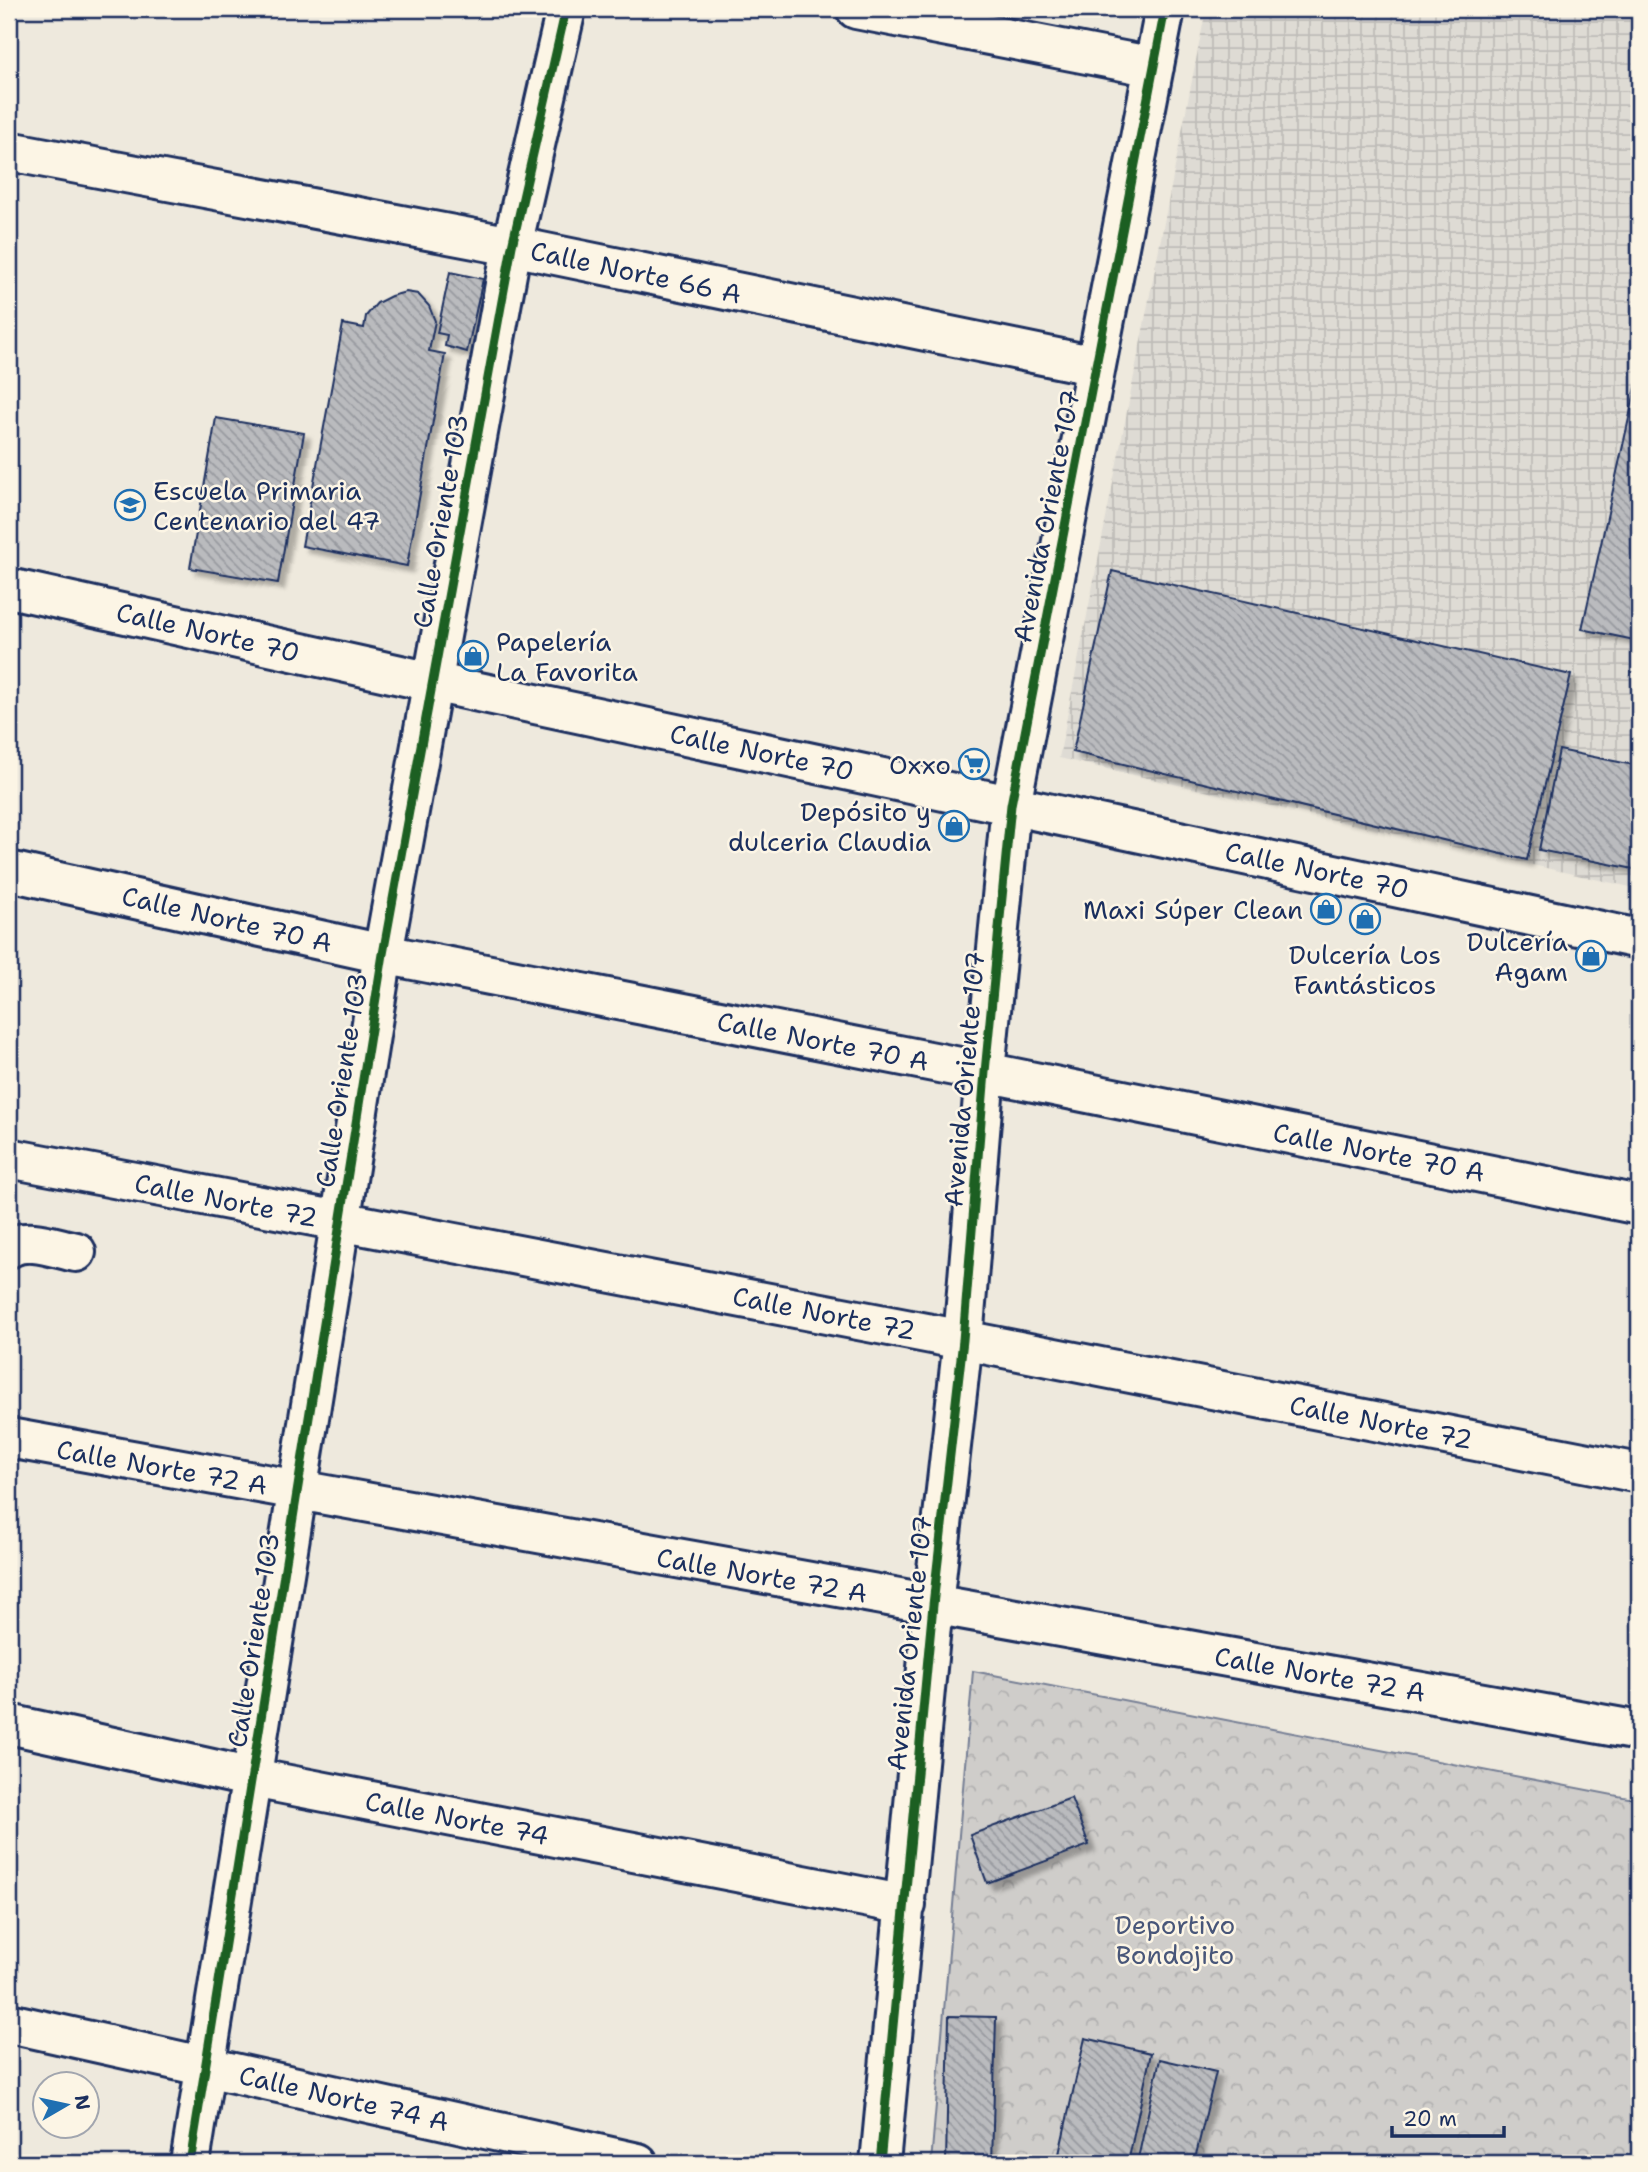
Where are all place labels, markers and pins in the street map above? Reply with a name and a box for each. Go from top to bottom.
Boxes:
place label: Escuela Primaria Centenario del 47 [153,473,380,538]
school or university icon: Escuela Primaria Centenario del 47 [113,488,147,522]
place label: Papelería La Favorita [496,624,638,689]
shop icon: Papelería La Favorita [456,639,490,673]
place label: Oxxo [889,747,951,782]
supermarket icon: Oxxo [957,747,991,781]
place label: Depósito y dulceria Claudia [728,794,931,859]
shop icon: Depósito y dulceria Claudia [937,809,971,843]
place label: Maxi Súper Clean [1083,892,1303,927]
shop icon: Maxi Súper Clean [1309,892,1343,926]
shop icon: Dulcería Los Fantásticos [1348,902,1382,936]
place label: Dulcería Agam [1467,924,1568,989]
place label: Dulcería Los Fantásticos [1289,937,1441,1002]
shop icon: Dulcería Agam [1574,939,1608,973]

